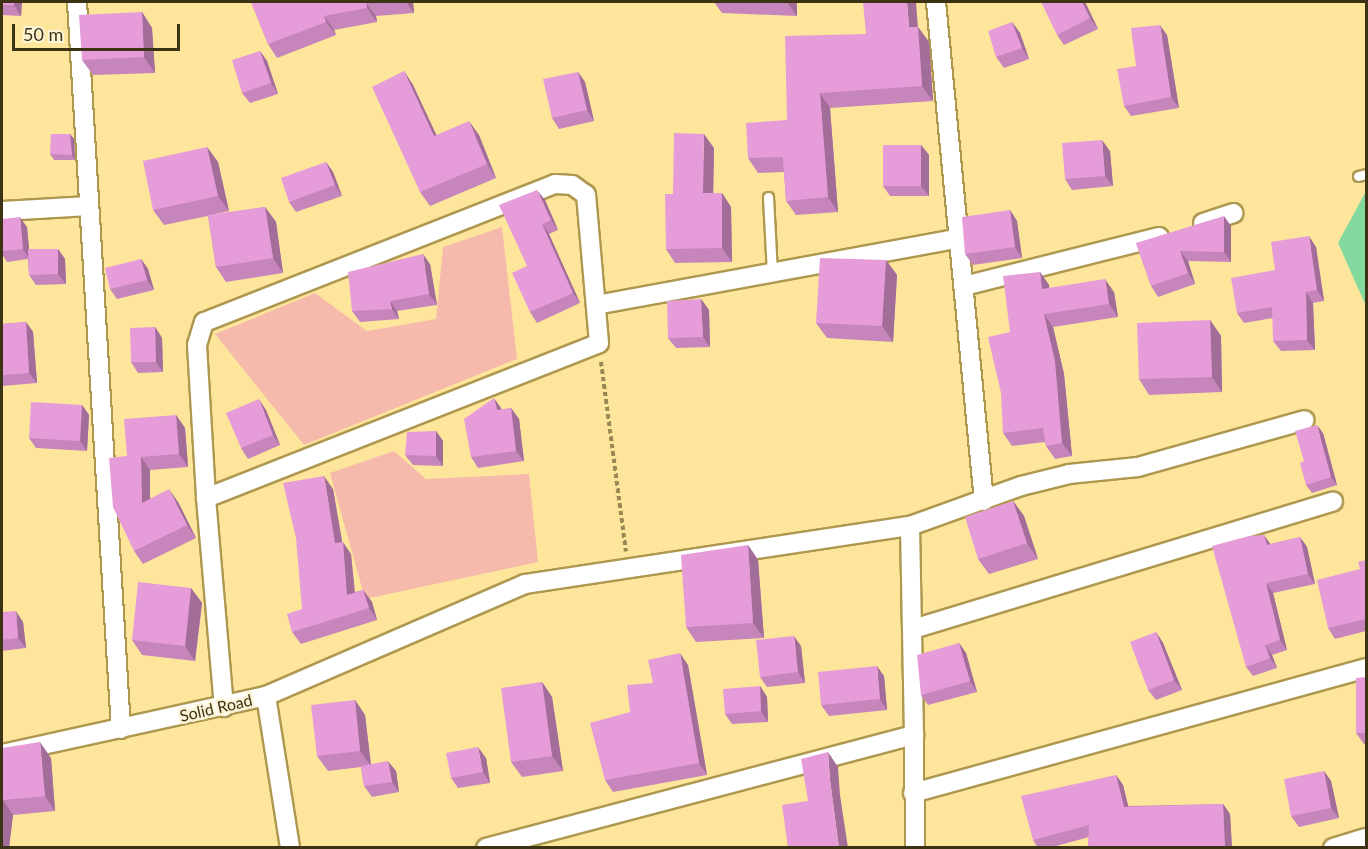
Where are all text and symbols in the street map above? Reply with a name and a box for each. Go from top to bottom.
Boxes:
scale bar [15,12,183,50]
text: 50 m [23,23,63,45]
street label: Solid Road [178,690,254,726]

